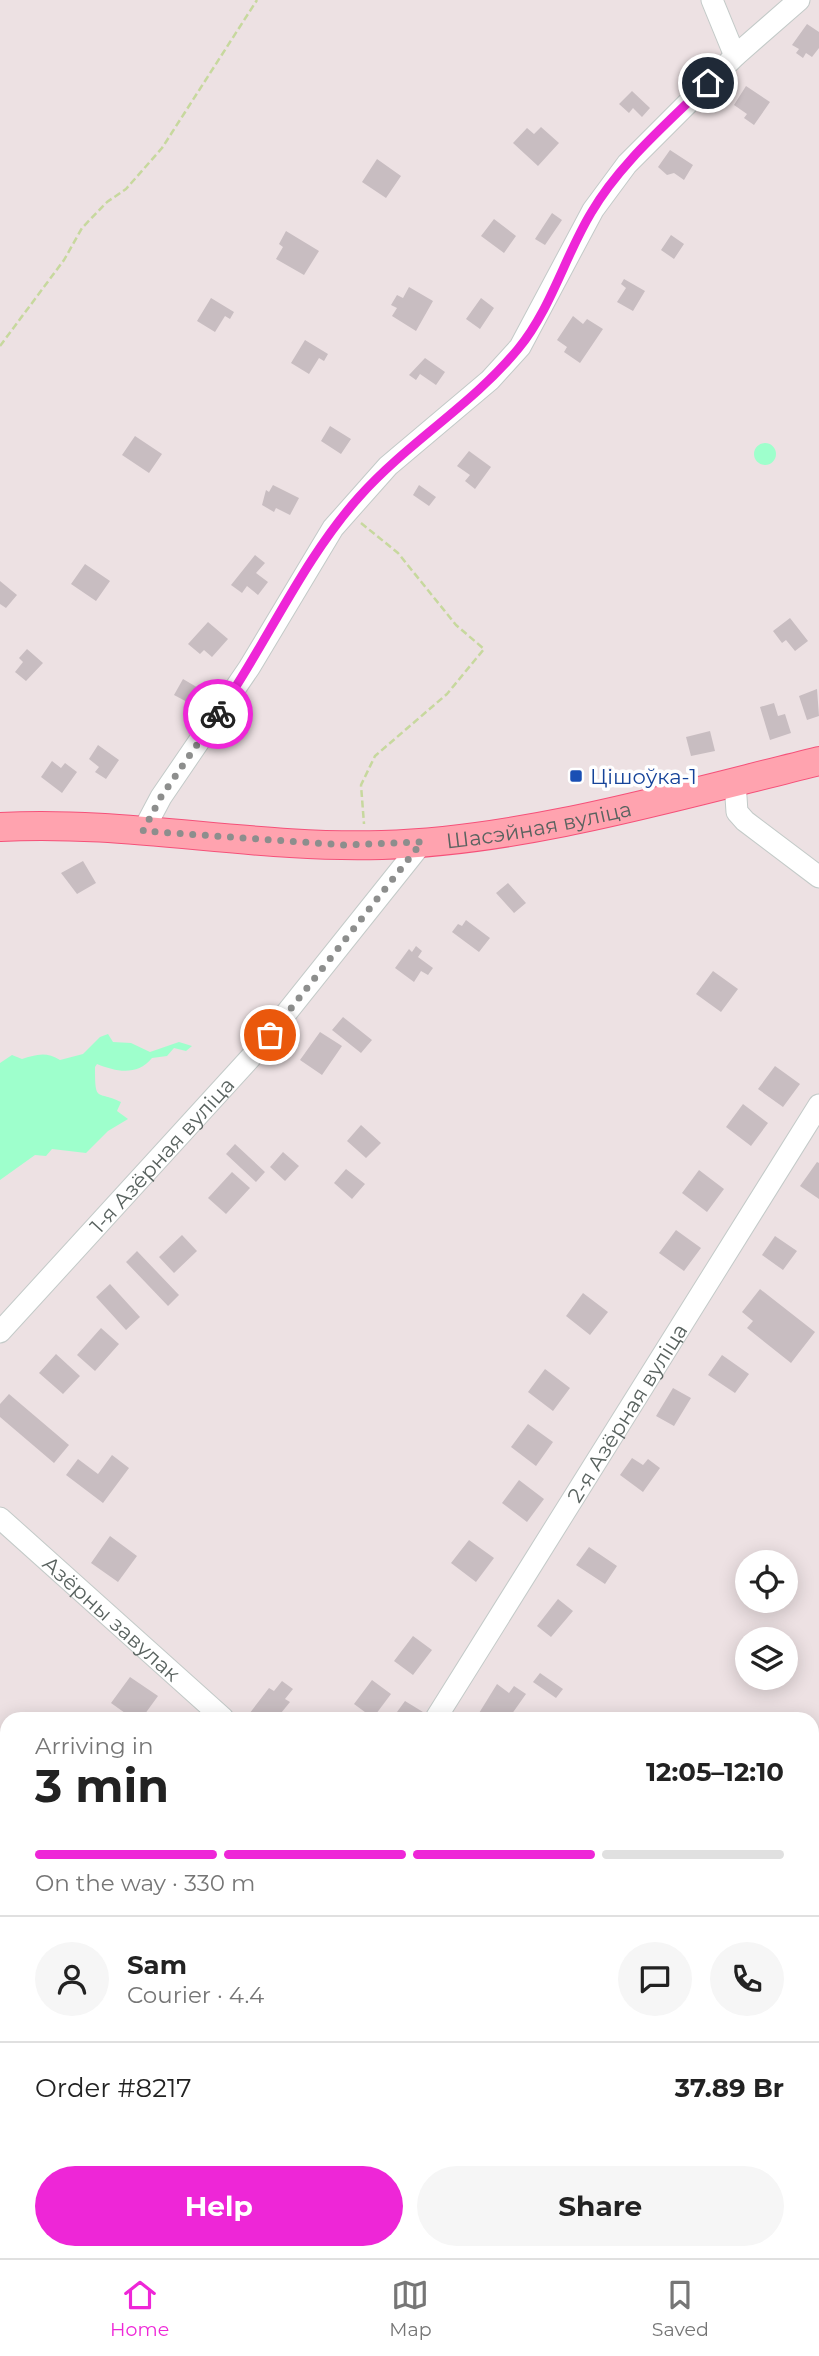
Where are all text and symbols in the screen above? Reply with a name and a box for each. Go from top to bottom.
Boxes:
pin [678,53,738,113]
icon: home [689,64,727,102]
courier [183,679,253,749]
icon: bike [199,695,237,733]
place label: Цішоўка-1 [590,764,697,789]
marker: Цішоўка-1 [568,768,584,784]
street label: Шасэйная вуліца [445,795,634,853]
pin [240,1005,300,1065]
icon: bag [251,1016,289,1054]
street label: 1-я Азёрная вуліца [84,1072,239,1238]
street label: 2-я Азёрная вуліца [562,1319,692,1507]
street label: Азёрны завулак [38,1550,185,1686]
map controls [735,1550,798,1690]
button: locate [735,1550,798,1613]
button: layers [735,1627,798,1690]
text: Arriving in [35,1732,154,1760]
text: 12:05–12:10 [646,1756,784,1788]
text: 3 min [35,1757,169,1814]
text: On the way · 330 m [35,1869,255,1897]
button: person [35,1942,109,2016]
button: chat [618,1942,692,2016]
button: phone [710,1942,784,2016]
text: Sam [127,1949,187,1981]
text: Courier · 4.4 [127,1981,264,2009]
text: Order #8217 [35,2072,192,2104]
text: 37.89 Br [675,2072,784,2104]
button: Help [35,2166,403,2246]
button: Share [417,2166,784,2246]
tab: Home [110,2276,169,2341]
tab: Map [389,2276,432,2341]
tab: Saved [652,2276,709,2341]

